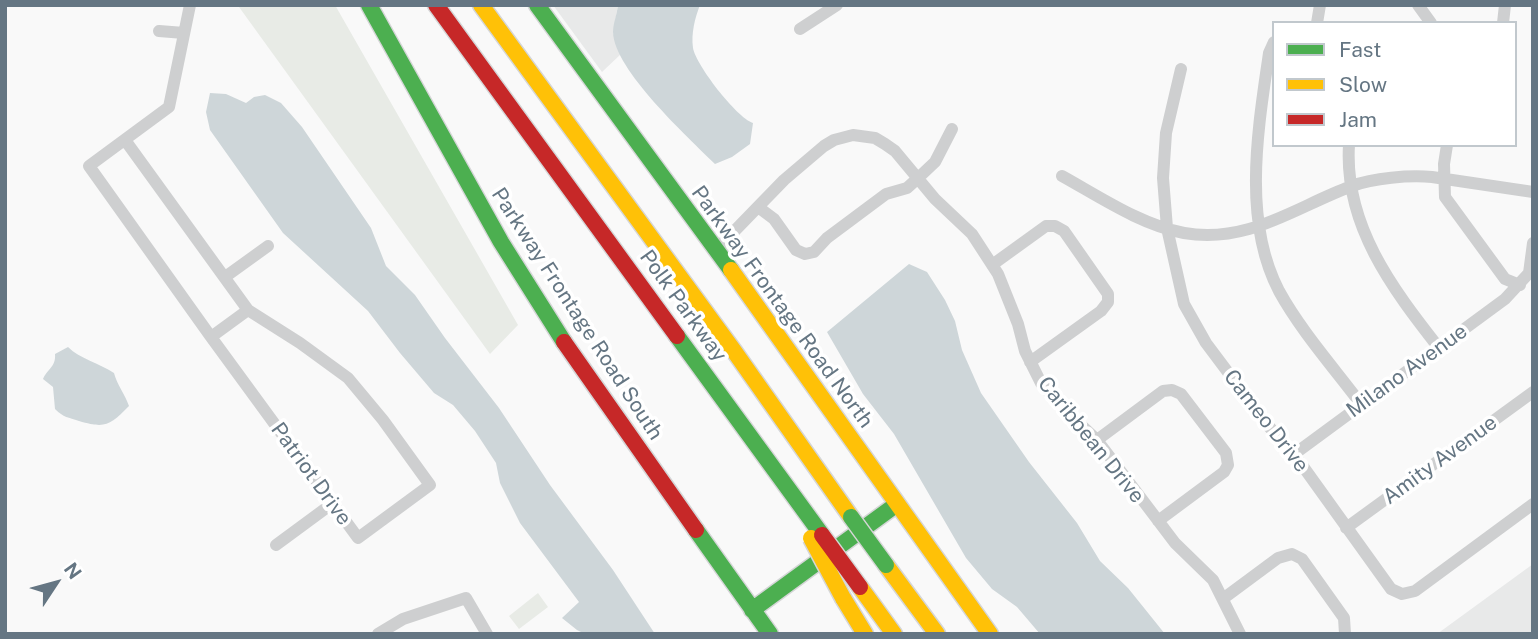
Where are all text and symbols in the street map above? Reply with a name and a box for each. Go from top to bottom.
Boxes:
legend [1272,21,1517,147]
text: Fast [1339,37,1381,62]
text: Slow [1339,72,1387,97]
text: Jam [1339,107,1377,132]
street label: Parkway Frontage Road North [686,181,878,433]
street label: Parkway Frontage Road South [486,183,668,445]
street label: Polk Parkway [634,245,732,367]
street label: Milano Avenue [1342,319,1472,423]
street label: Cameo Drive [1218,365,1314,477]
street label: Caribbean Drive [1032,372,1150,508]
street label: Amity Avenue [1378,410,1502,510]
street label: Patriot Drive [265,418,357,530]
north arrow [21,548,91,618]
text: N [60,558,86,583]

